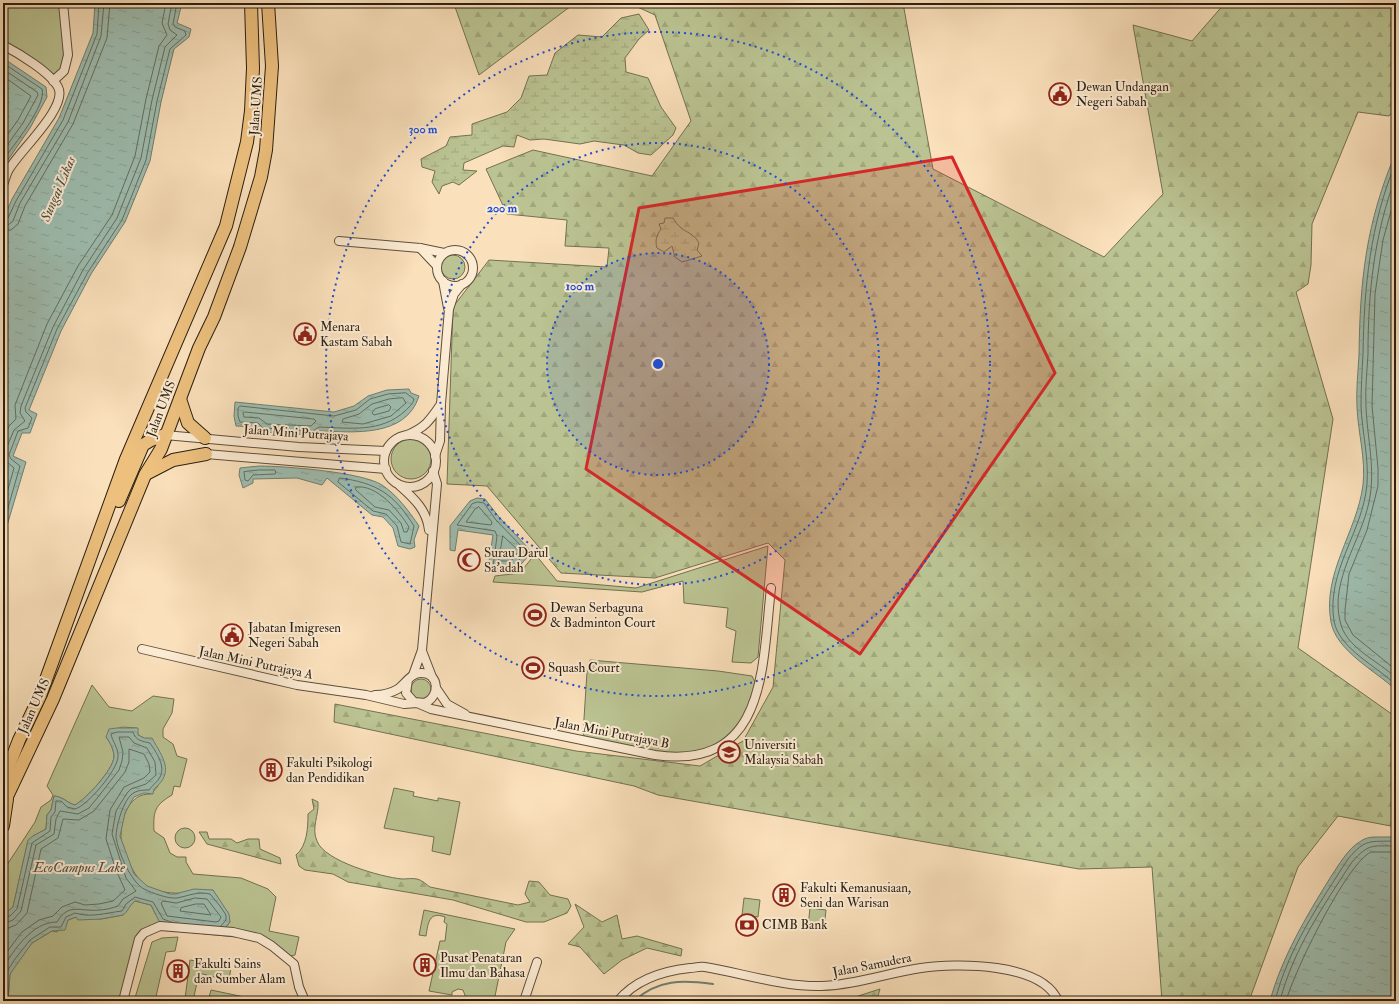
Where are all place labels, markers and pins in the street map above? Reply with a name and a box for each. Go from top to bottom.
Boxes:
place label: Dewan Undangan Negeri Sabah [1076,79,1169,110]
public building icon: Dewan Undangan Negeri Sabah [1047,81,1073,107]
place label: Menara Kastam Sabah [320,319,393,350]
public building icon: Menara Kastam Sabah [292,321,318,347]
centre of rings [651,357,665,371]
place label: Surau Darul Sa'adah [484,545,549,576]
mosque icon: Surau Darul Sa'adah [456,547,482,573]
place label: Dewan Serbaguna & Badminton Court [550,600,655,631]
sports icon: Dewan Serbaguna & Badminton Court [522,602,548,628]
place label: Jabatan Imigresen Negeri Sabah [247,620,341,651]
public building icon: Jabatan Imigresen Negeri Sabah [219,622,245,648]
sports icon: Squash Court [520,655,546,681]
place label: Squash Court [548,660,620,676]
place label: Universiti Malaysia Sabah [744,737,823,769]
school or university icon: Universiti Malaysia Sabah [716,739,742,765]
place label: Fakulti Psikologi dan Pendidikan [286,755,373,786]
building icon: Fakulti Psikologi dan Pendidikan [258,757,284,783]
place label: Fakulti Kemanusiaan, Seni dan Warisan [800,880,911,911]
building icon: Fakulti Kemanusiaan, Seni dan Warisan [771,882,797,908]
bank icon: CIMB Bank [734,912,760,938]
place label: CIMB Bank [762,917,828,933]
place label: Pusat Penataran Ilmu dan Bahasa [440,950,526,981]
building icon: Pusat Penataran Ilmu dan Bahasa [412,952,438,978]
place label: Fakulti Sains dan Sumber Alam [194,956,286,987]
building icon: Fakulti Sains dan Sumber Alam [165,958,191,984]

